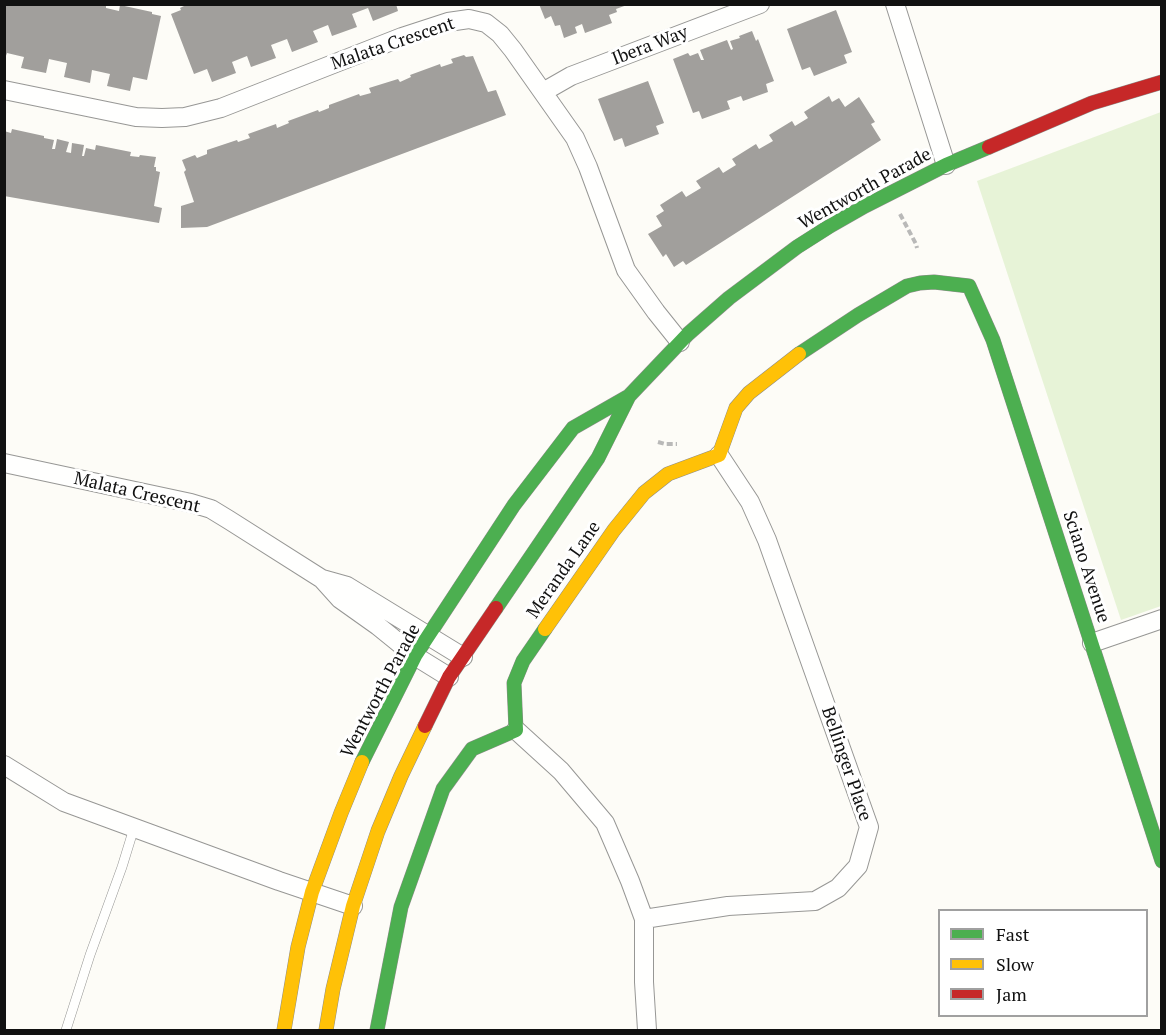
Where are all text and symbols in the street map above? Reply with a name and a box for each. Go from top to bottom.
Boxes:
street label: Malata Crescent [328,13,458,75]
street label: Ibera Way [609,22,691,70]
street label: Wentworth Parade [795,144,935,234]
street label: Malata Crescent [72,468,202,518]
street label: Sciano Avenue [1058,508,1114,626]
street label: Meranda Lane [523,517,605,623]
street label: Wentworth Parade [337,620,425,762]
street label: Bellinger Place [816,704,876,824]
legend [938,909,1148,1017]
text: Fast [996,922,1029,946]
text: Slow [996,952,1034,976]
text: Jam [996,982,1027,1006]

